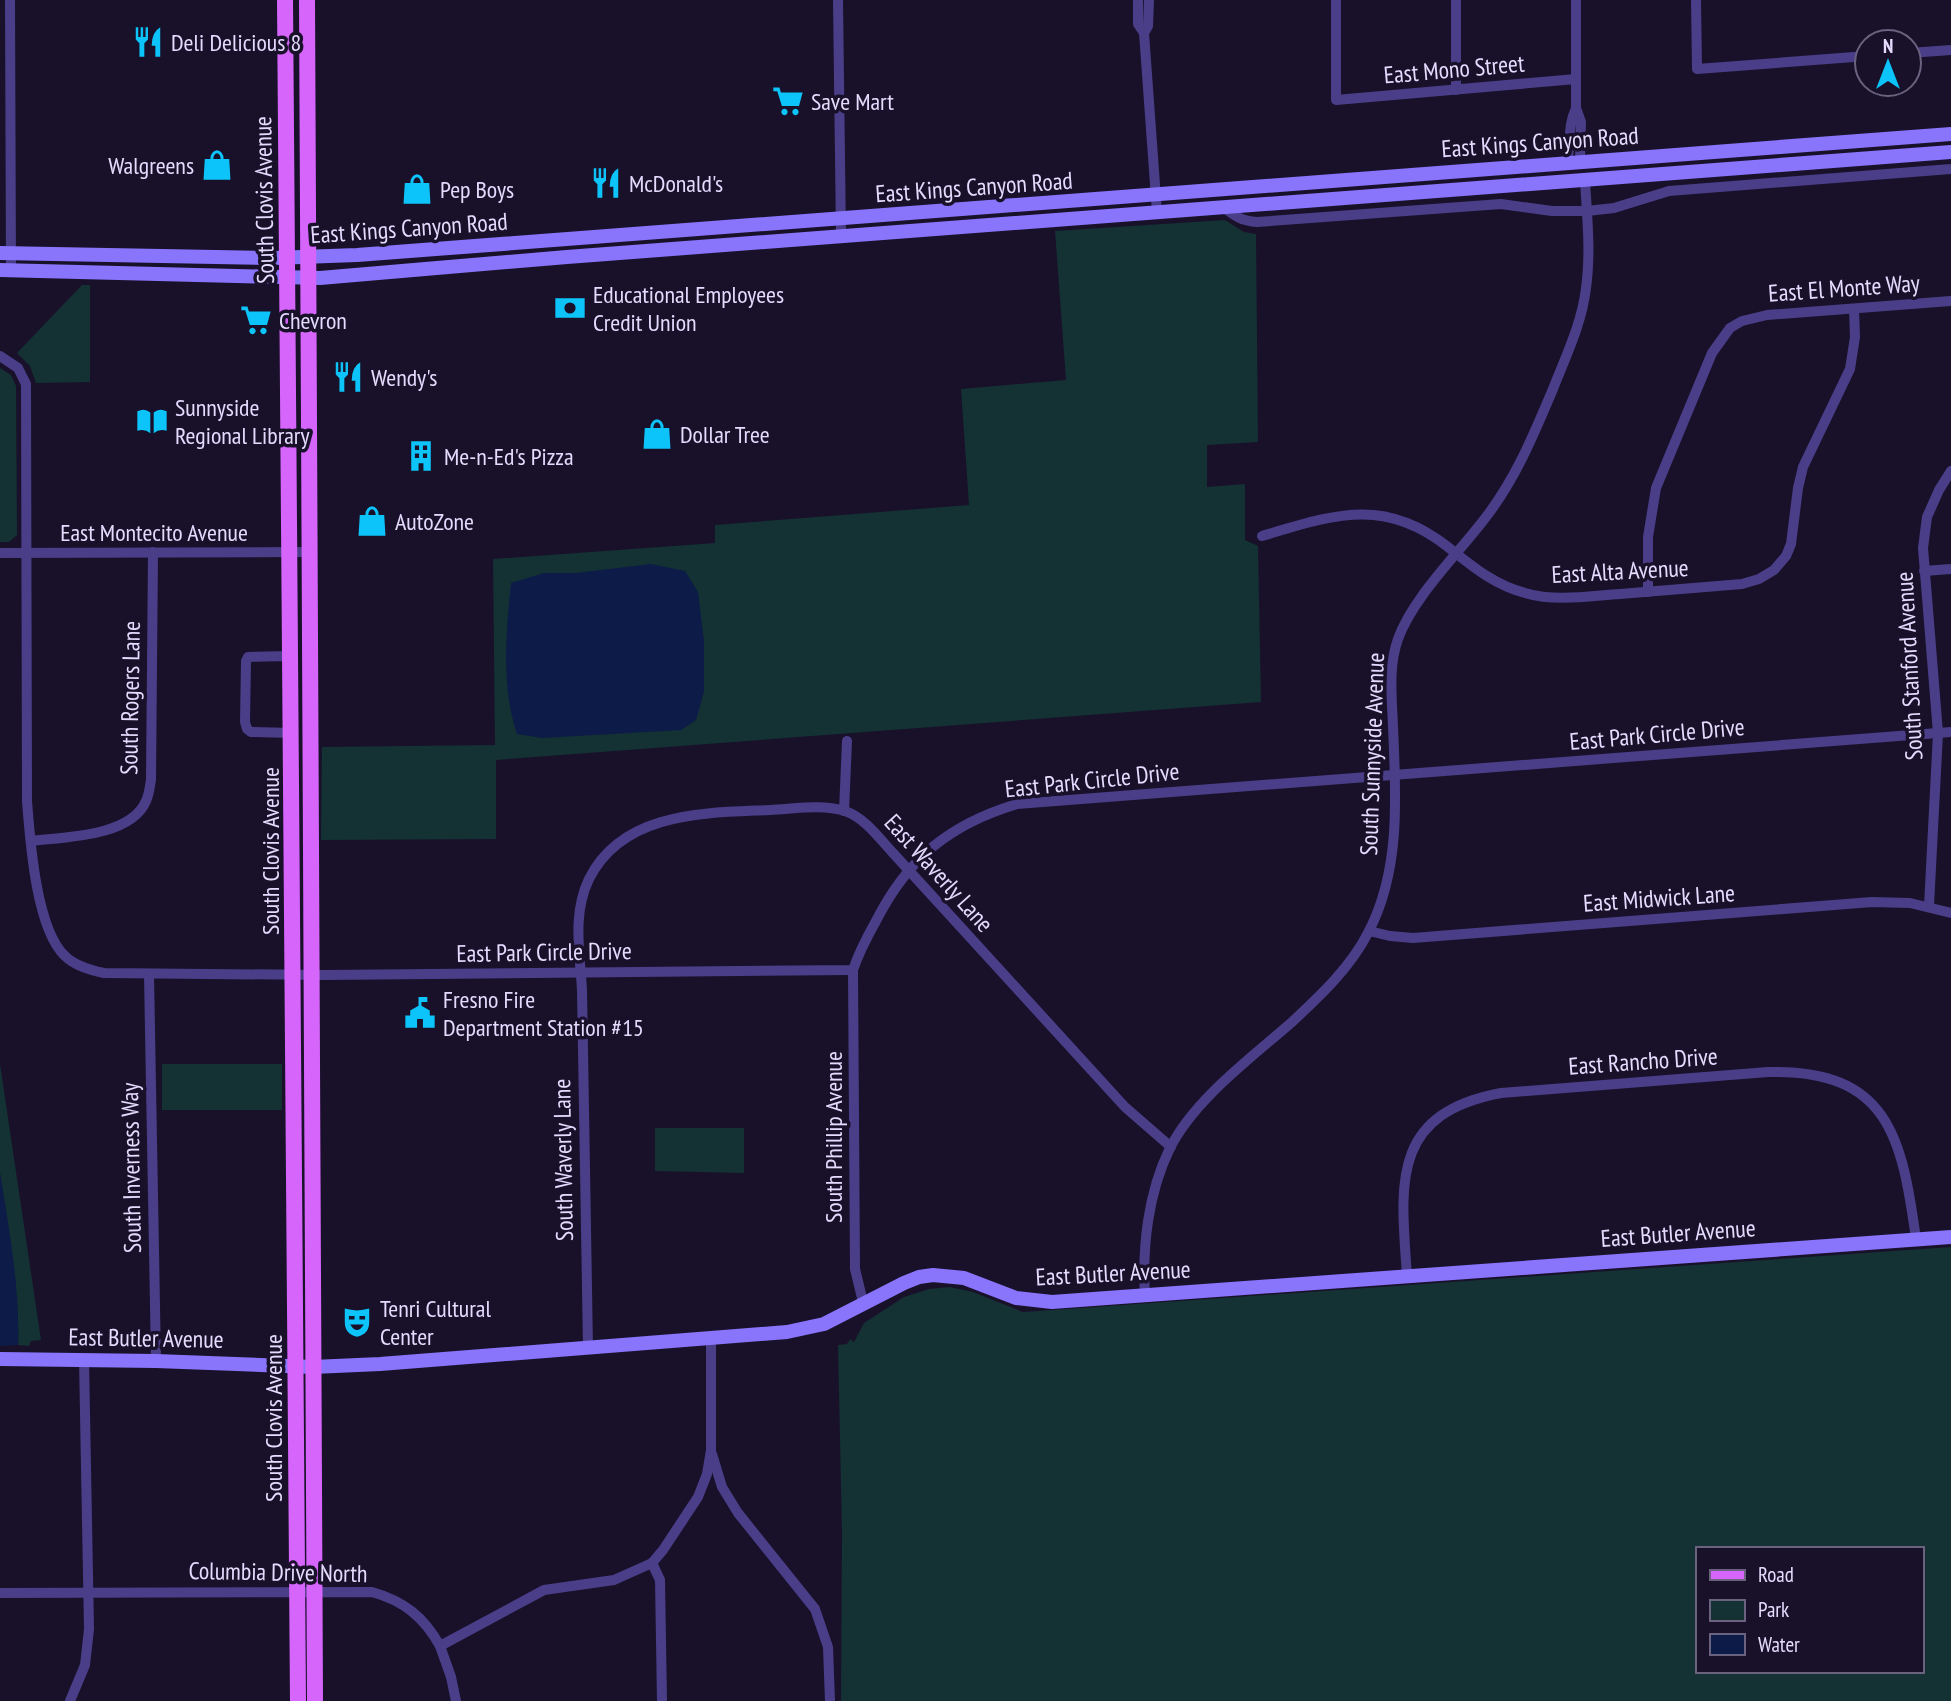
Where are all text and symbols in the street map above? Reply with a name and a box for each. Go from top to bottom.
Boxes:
restaurant icon: Deli Delicious 8 [131,25,165,59]
place label: Deli Delicious 8 [171,27,301,58]
north arrow [1853,28,1923,98]
text: N [1883,34,1893,58]
street label: East Mono Street [1382,47,1526,91]
supermarket icon: Save Mart [771,84,805,118]
place label: Save Mart [811,86,894,117]
street label: South Clovis Avenue [247,116,281,284]
street label: East Kings Canyon Road [1440,120,1640,164]
shop icon: Walgreens [200,148,234,182]
place label: Walgreens [108,150,194,181]
street label: East Kings Canyon Road [874,165,1074,209]
restaurant icon: McDonald's [589,166,623,200]
place label: McDonald's [629,168,723,199]
shop icon: Pep Boys [400,172,434,206]
place label: Pep Boys [440,174,514,205]
street label: East Kings Canyon Road [309,206,509,250]
street label: East El Monte Way [1767,267,1921,309]
place label: Educational Employees Credit Union [593,279,784,338]
bank icon: Educational Employees Credit Union [553,291,587,325]
supermarket icon: Chevron [239,303,273,337]
place label: Chevron [279,305,347,336]
restaurant icon: Wendy's [331,360,365,394]
place label: Wendy's [371,362,437,393]
place label: Sunnyside Regional Library [175,392,309,451]
library icon: Sunnyside Regional Library [135,404,169,438]
shop icon: Dollar Tree [640,417,674,451]
place label: Dollar Tree [680,419,770,450]
building icon: Me-n-Ed's Pizza [404,439,438,473]
place label: Me-n-Ed's Pizza [444,441,574,472]
shop icon: AutoZone [355,504,389,538]
place label: AutoZone [395,506,474,537]
street label: East Montecito Avenue [60,517,248,548]
street label: East Alta Avenue [1551,552,1689,590]
street label: South Stanford Avenue [1889,571,1929,761]
street label: South Rogers Lane [113,621,147,775]
street label: South Sunnyside Avenue [1353,652,1391,856]
street label: East Park Circle Drive [1568,711,1746,757]
street label: East Park Circle Drive [1003,755,1181,805]
street label: South Clovis Avenue [255,767,286,935]
street label: East Waverly Lane [878,807,1000,939]
street label: East Midwick Lane [1582,877,1736,919]
street label: East Park Circle Drive [456,935,632,969]
place label: Fresno Fire Department Station #15 [443,984,644,1043]
public building icon: Fresno Fire Department Station #15 [403,996,437,1030]
street label: East Rancho Drive [1567,1040,1719,1082]
street label: South Phillip Avenue [818,1051,849,1223]
street label: South Waverly Lane [546,1079,580,1241]
street label: South Inverness Way [114,1082,148,1254]
street label: East Butler Avenue [1599,1212,1757,1254]
street label: East Butler Avenue [1035,1253,1191,1293]
place label: Tenri Cultural Center [380,1293,491,1352]
theatre icon: Tenri Cultural Center [340,1305,374,1339]
street label: East Butler Avenue [68,1321,224,1355]
street label: South Clovis Avenue [258,1334,289,1502]
legend [1696,1547,1923,1673]
street label: Columbia Drive North [188,1555,368,1589]
text: Road [1758,1561,1794,1588]
text: Park [1758,1596,1789,1623]
text: Water [1758,1631,1800,1658]

